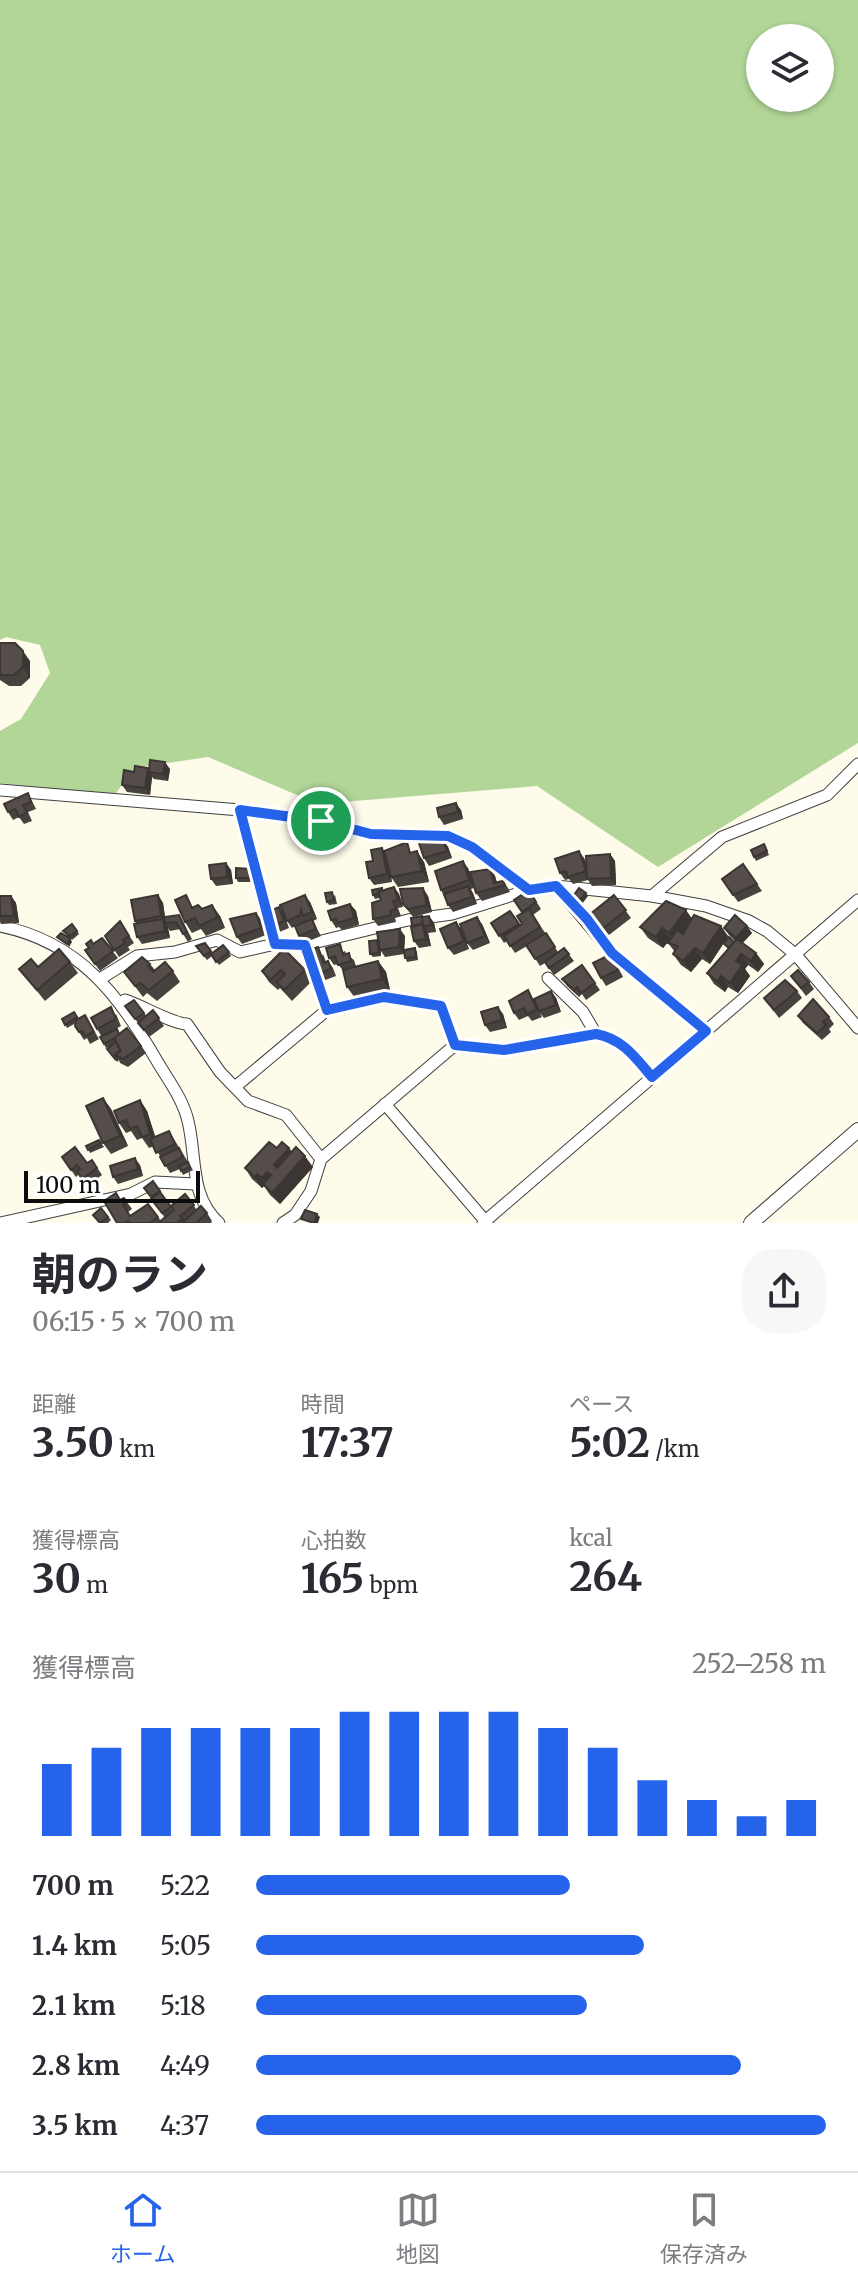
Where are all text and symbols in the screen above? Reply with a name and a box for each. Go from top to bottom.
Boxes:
map controls [746,24,834,112]
button: layers [746,24,834,112]
pin [287,787,355,855]
icon: arrive [299,799,343,843]
scale bar [24,1167,200,1203]
text: 100 m [36,1171,101,1199]
text: 朝のラン [32,1247,208,1302]
button: share [742,1249,826,1333]
text: 06:15 · 5 × 700 m [32,1305,235,1338]
text: 距離 [32,1390,76,1418]
text: 時間 [301,1390,345,1418]
text: ペース [569,1390,634,1418]
text: 3.50 [32,1418,114,1468]
text: 17:37 [301,1418,394,1468]
text: 5:02 [569,1418,650,1468]
text: km [114,1435,155,1463]
text: /km [650,1435,700,1463]
text: kcal [569,1524,613,1552]
text: 獲得標高 [32,1526,120,1554]
text: 心拍数 [301,1526,367,1554]
text: 264 [569,1552,642,1602]
text: 30 [32,1554,81,1604]
text: 165 [301,1554,364,1604]
text: m [81,1571,108,1599]
text: bpm [364,1571,418,1599]
text: 252–258 m [692,1647,826,1680]
text: 獲得標高 [32,1651,136,1684]
text: 700 m [32,1869,114,1902]
text: 5:22 [160,1869,210,1902]
text: 1.4 km [32,1929,117,1962]
text: 5:05 [160,1929,211,1962]
text: 2.1 km [32,1989,116,2022]
text: 5:18 [160,1989,206,2022]
text: 2.8 km [32,2049,120,2082]
text: 4:49 [160,2049,210,2082]
text: 3.5 km [32,2109,118,2142]
text: 4:37 [160,2109,209,2142]
tab: ホーム [110,2188,175,2268]
tab: 地図 [396,2188,440,2268]
tab: 保存済み [660,2188,748,2268]

